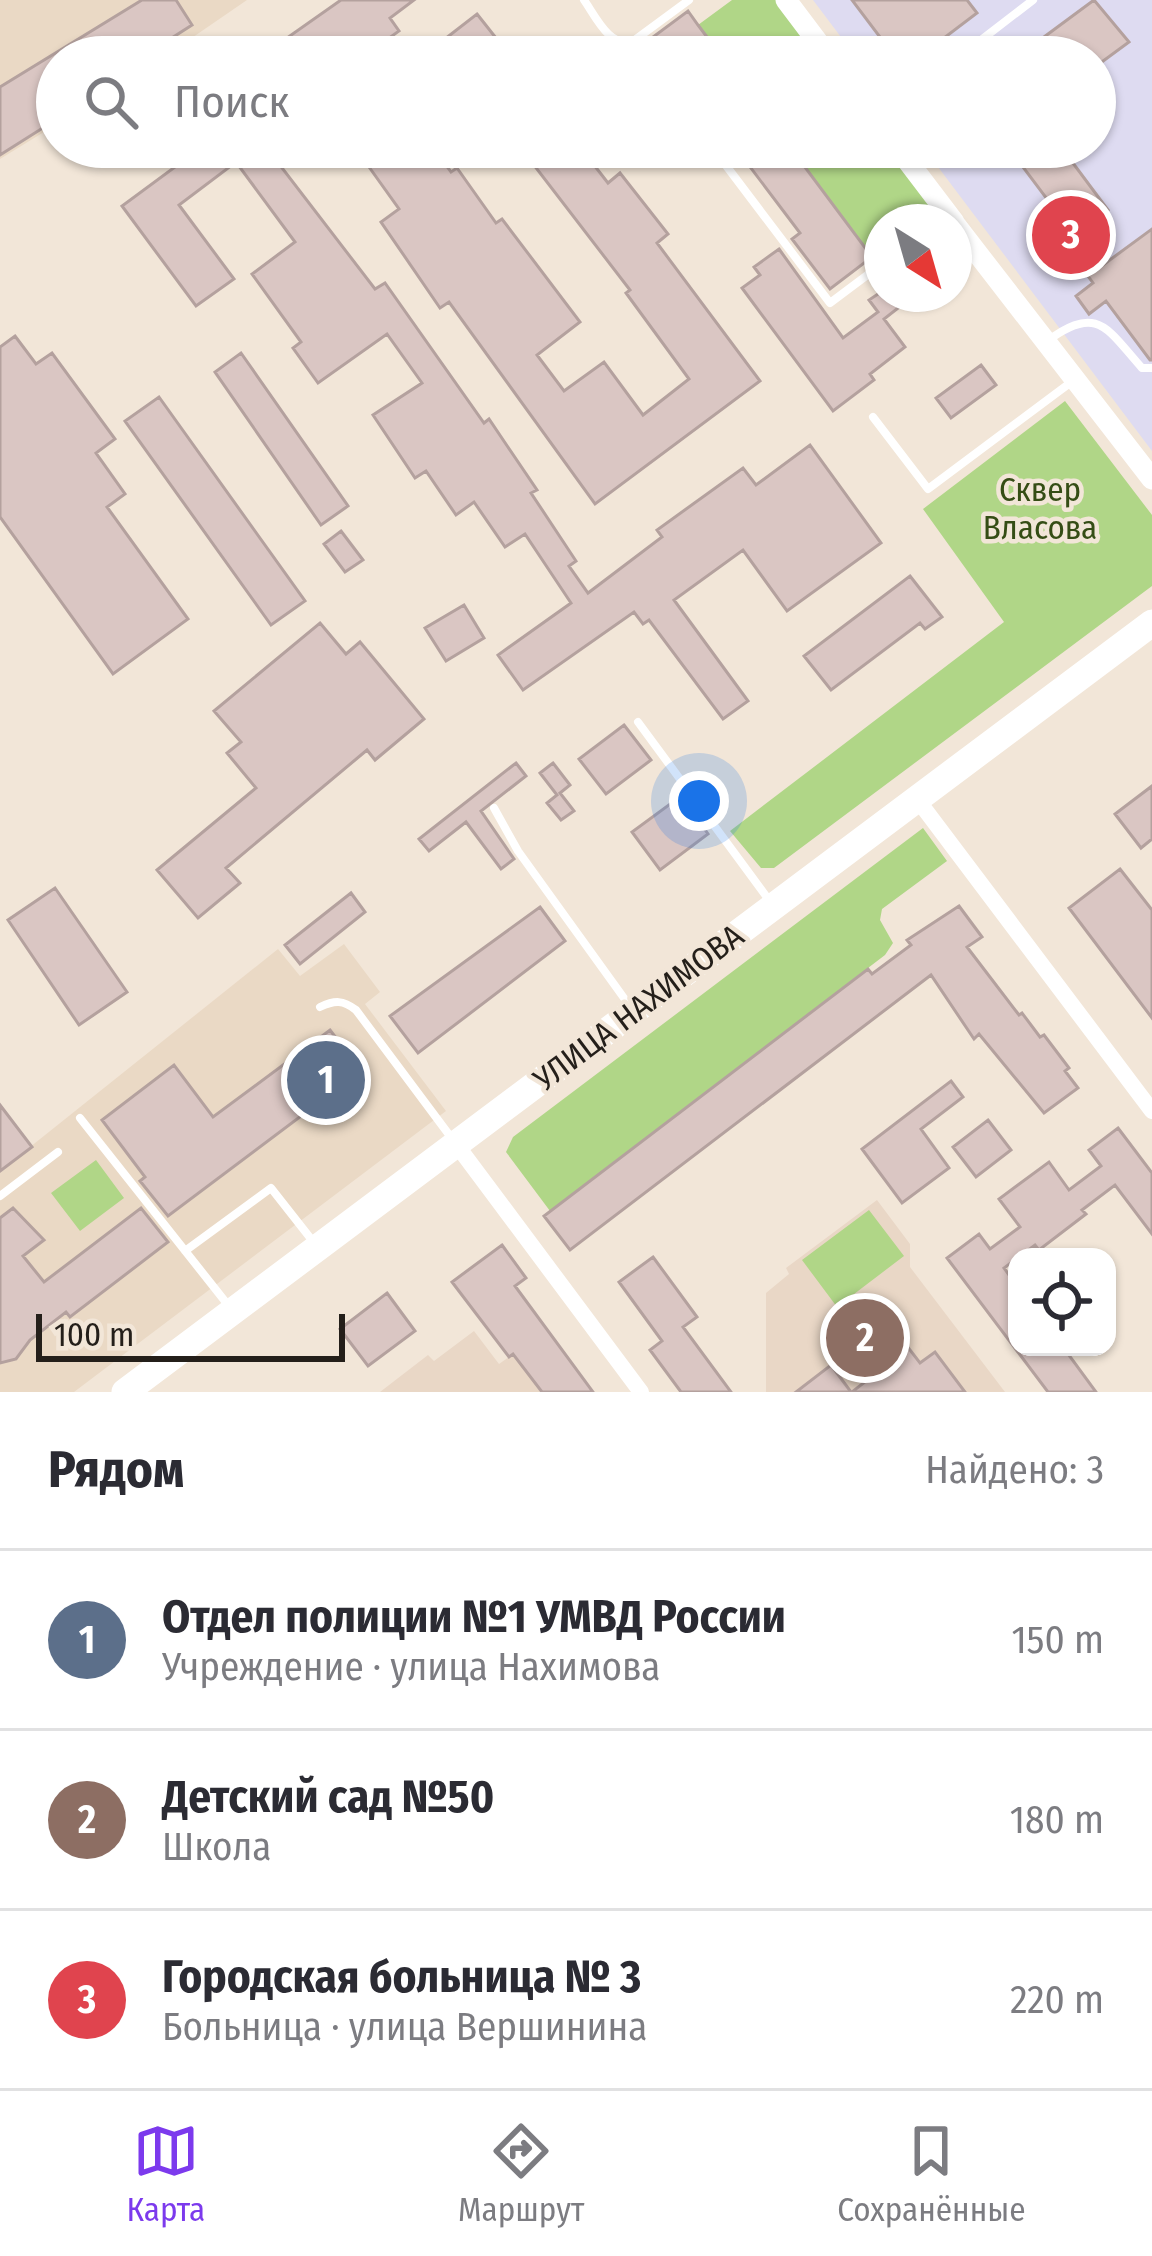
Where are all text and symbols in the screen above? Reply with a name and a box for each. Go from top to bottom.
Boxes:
search box [36,36,1116,168]
icon: search [78,69,144,135]
text: Поиск [174,75,289,129]
pin: 3 [1032,190,1110,280]
north arrow [864,204,972,312]
park label: Сквер Власова [983,470,1097,548]
your location [669,771,729,831]
street label: УЛИЦА НАХИМОВА [525,915,752,1100]
pin: 1 [287,1035,365,1125]
map controls [1008,1248,1116,1356]
button: locate [1008,1248,1116,1356]
pin: 2 [826,1293,904,1383]
scale bar [36,1308,345,1361]
text: 100 m [54,1315,134,1355]
text: Рядом [48,1439,184,1501]
text: Найдено: 3 [925,1447,1104,1493]
text: Отдел полиции №1 УМВД России [162,1590,786,1644]
text: 1 [79,1617,95,1663]
text: 150 m [1011,1617,1104,1663]
text: Учреждение · улица Нахимова [162,1644,660,1690]
text: Детский сад №50 [162,1770,494,1824]
text: 2 [78,1797,96,1843]
text: 180 m [1010,1797,1104,1843]
text: Школа [162,1824,271,1870]
text: Городская больница № 3 [162,1950,641,2004]
text: 3 [78,1977,96,2023]
text: 220 m [1010,1977,1104,2023]
text: Больница · улица Вершинина [162,2004,647,2050]
tab: Карта [126,2118,205,2230]
tab: Маршрут [458,2118,584,2230]
tab: Сохранённые [837,2118,1026,2230]

